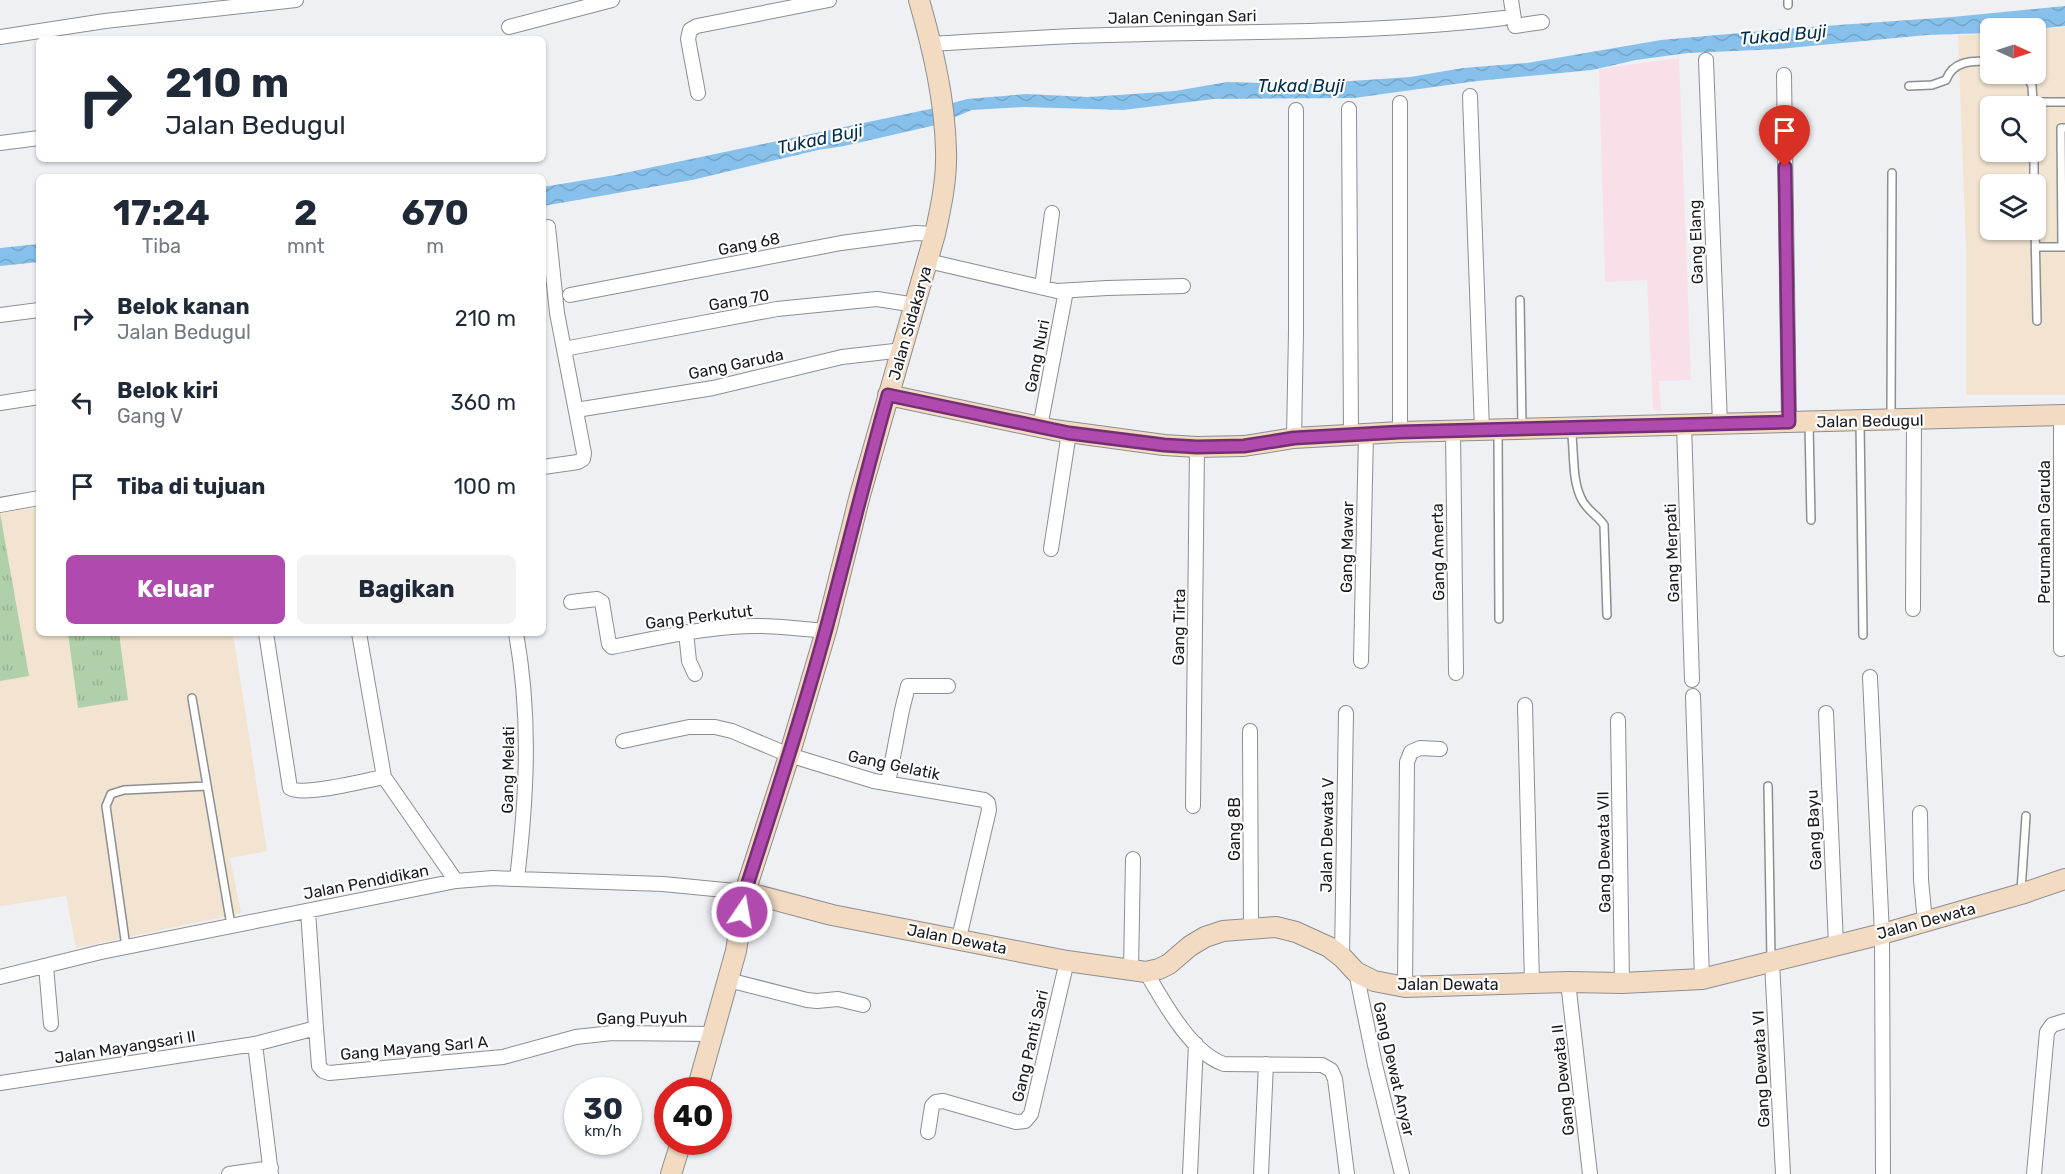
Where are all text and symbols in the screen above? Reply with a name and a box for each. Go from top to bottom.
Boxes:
street label: Jalan Ceningan Sari [1107,6,1257,28]
north arrow [1980,18,2046,84]
map controls [1980,18,2046,240]
water label: Tukad Buji [1739,20,1828,50]
text: 210 m [165,58,289,108]
icon: right [66,60,144,138]
water label: Tukad Buji [1258,75,1345,97]
button: search [1980,96,2046,162]
pin [1759,105,1810,167]
text: Jalan Bedugul [165,109,346,141]
icon: arrive [1768,114,1801,147]
water label: Tukad Buji [775,119,865,159]
button: layers [1980,174,2046,240]
text: 17:24 [113,191,210,234]
text: 2 [294,191,317,234]
text: 670 [402,191,469,234]
street label: Gang Elang [1685,199,1707,285]
street label: Gang 68 [716,229,782,259]
text: Tiba [142,234,181,258]
text: mnt [287,234,325,258]
text: m [426,234,444,258]
street label: Jalan Sidakarya [885,264,935,382]
street label: Gang 70 [707,285,771,315]
text: Belok kanan [117,293,250,320]
icon: right [66,302,99,335]
text: 210 m [455,305,516,332]
street label: Gang Nuri [1021,318,1053,394]
text: Jalan Bedugul [117,320,251,344]
street label: Gang Garuda [687,345,785,383]
text: Belok kiri [117,377,218,404]
icon: left [66,386,99,419]
text: 360 m [451,389,516,416]
text: Gang V [117,404,183,428]
street label: Jalan Bedugul [1816,411,1924,431]
street label: Perumahan Garuda [2035,460,2054,604]
icon: arrive [66,470,99,503]
text: Tiba di tujuan [117,473,265,500]
text: 100 m [454,473,516,500]
street label: Gang Mawar [1337,501,1357,593]
street label: Gang Amerta [1428,503,1448,601]
street label: Gang Merpati [1661,503,1683,603]
button: Keluar [66,555,285,624]
button: Bagikan [297,555,516,624]
street label: Gang Tirta [1169,588,1189,666]
street label: Gang Perkutut [644,601,754,633]
street label: Gang Melati [498,726,518,814]
street label: Gang Gelatik [846,746,943,784]
street label: Jalan Dewata V [1316,777,1338,893]
street label: Gang Bayu [1802,789,1826,871]
street label: Gang Dewata VII [1593,791,1615,913]
street label: Gang 8B [1225,797,1244,861]
street label: Jalan Pendidikan [302,861,430,903]
position arrow [710,880,774,944]
street label: Jalan Dewata [1875,899,1977,943]
street label: Jalan Dewata [905,920,1009,958]
street label: Jalan Dewata [1397,975,1499,994]
street label: Gang Panti Sari [1008,988,1052,1104]
street label: Gang Dewat Anyar [1369,1000,1419,1138]
street label: Gang Puyuh [596,1008,688,1028]
street label: Gang Dewata VI [1748,1010,1774,1128]
street label: Gang Dewata II [1548,1023,1578,1137]
street label: Jalan Mayangsari II [53,1026,197,1068]
street label: Gang Mayang SarI A [339,1032,489,1064]
speed limit sign: 40 [654,1077,732,1155]
text: 30 [583,1091,623,1127]
text: km/h [584,1122,622,1140]

